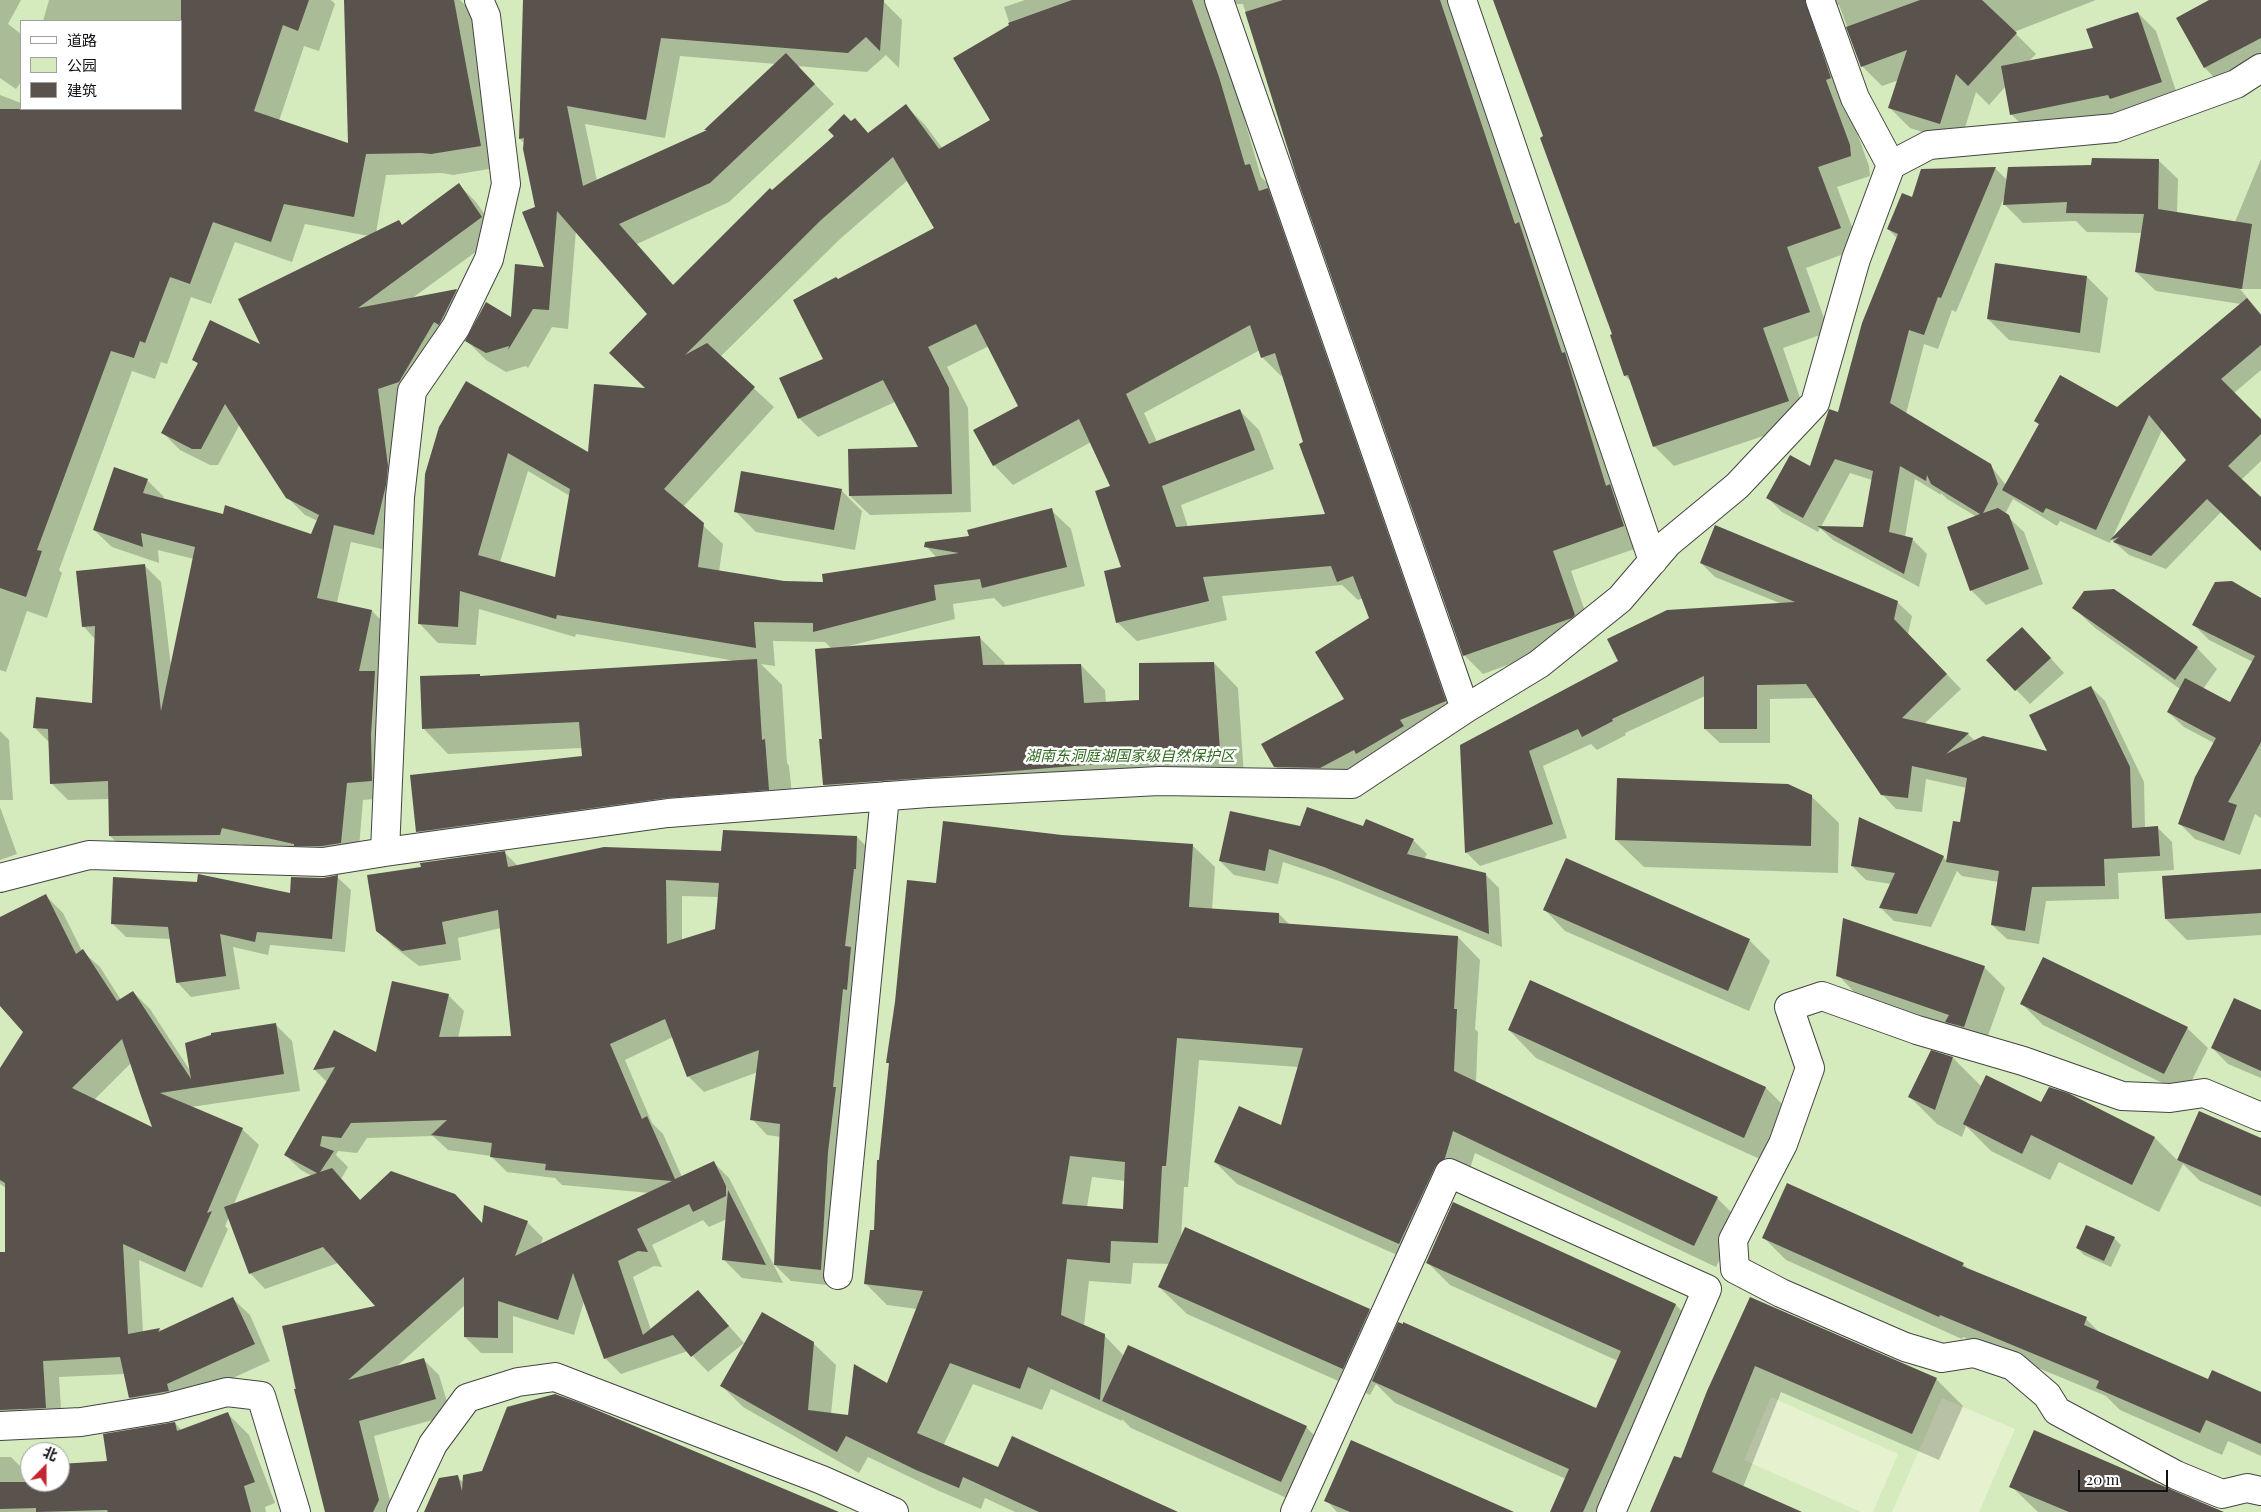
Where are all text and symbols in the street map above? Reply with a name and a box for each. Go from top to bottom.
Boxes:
legend [20,20,182,110]
text: 道路 [67,30,97,50]
text: 公园 [67,55,97,75]
text: 建筑 [67,80,97,100]
park label: 湖南东洞庭湖国家级自然保护区 [1025,747,1235,765]
north arrow [20,1442,70,1492]
text: 北 [40,1442,60,1465]
scale bar [2081,1460,2171,1492]
text: 20 m [2086,1469,2119,1489]

